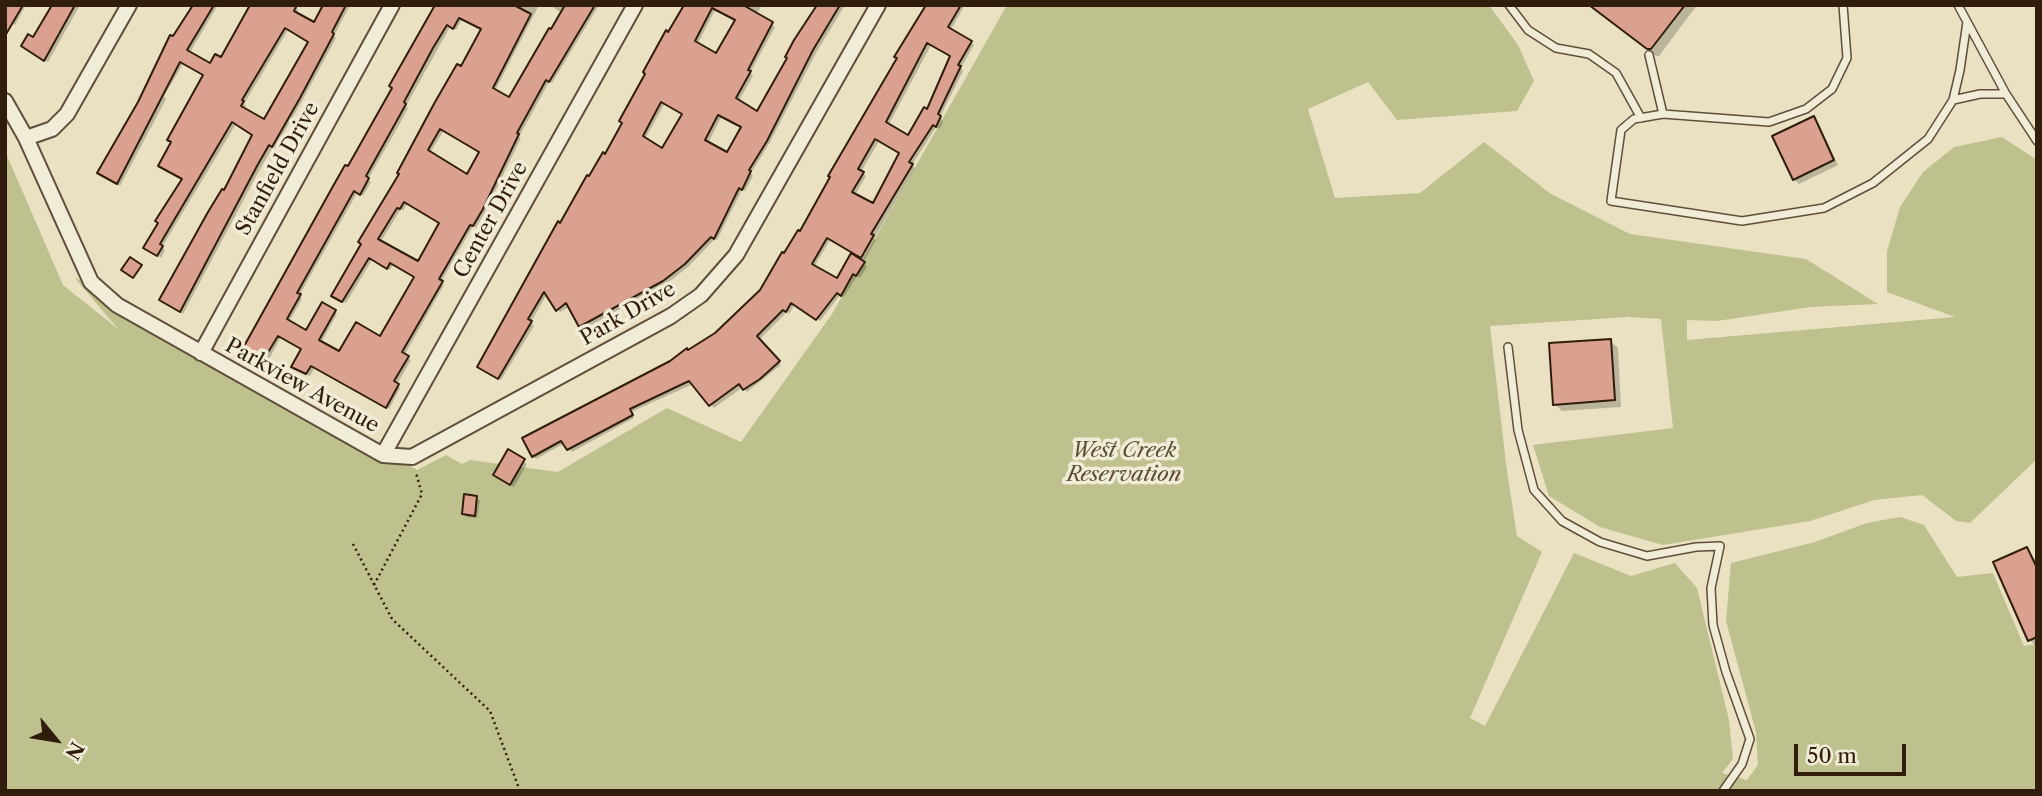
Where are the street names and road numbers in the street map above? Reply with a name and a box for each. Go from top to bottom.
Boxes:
street label: Stanfield Drive [231,98,325,240]
street label: Center Drive [449,157,533,283]
street label: Park Drive [576,277,680,351]
street label: Parkview Avenue [221,333,383,439]

